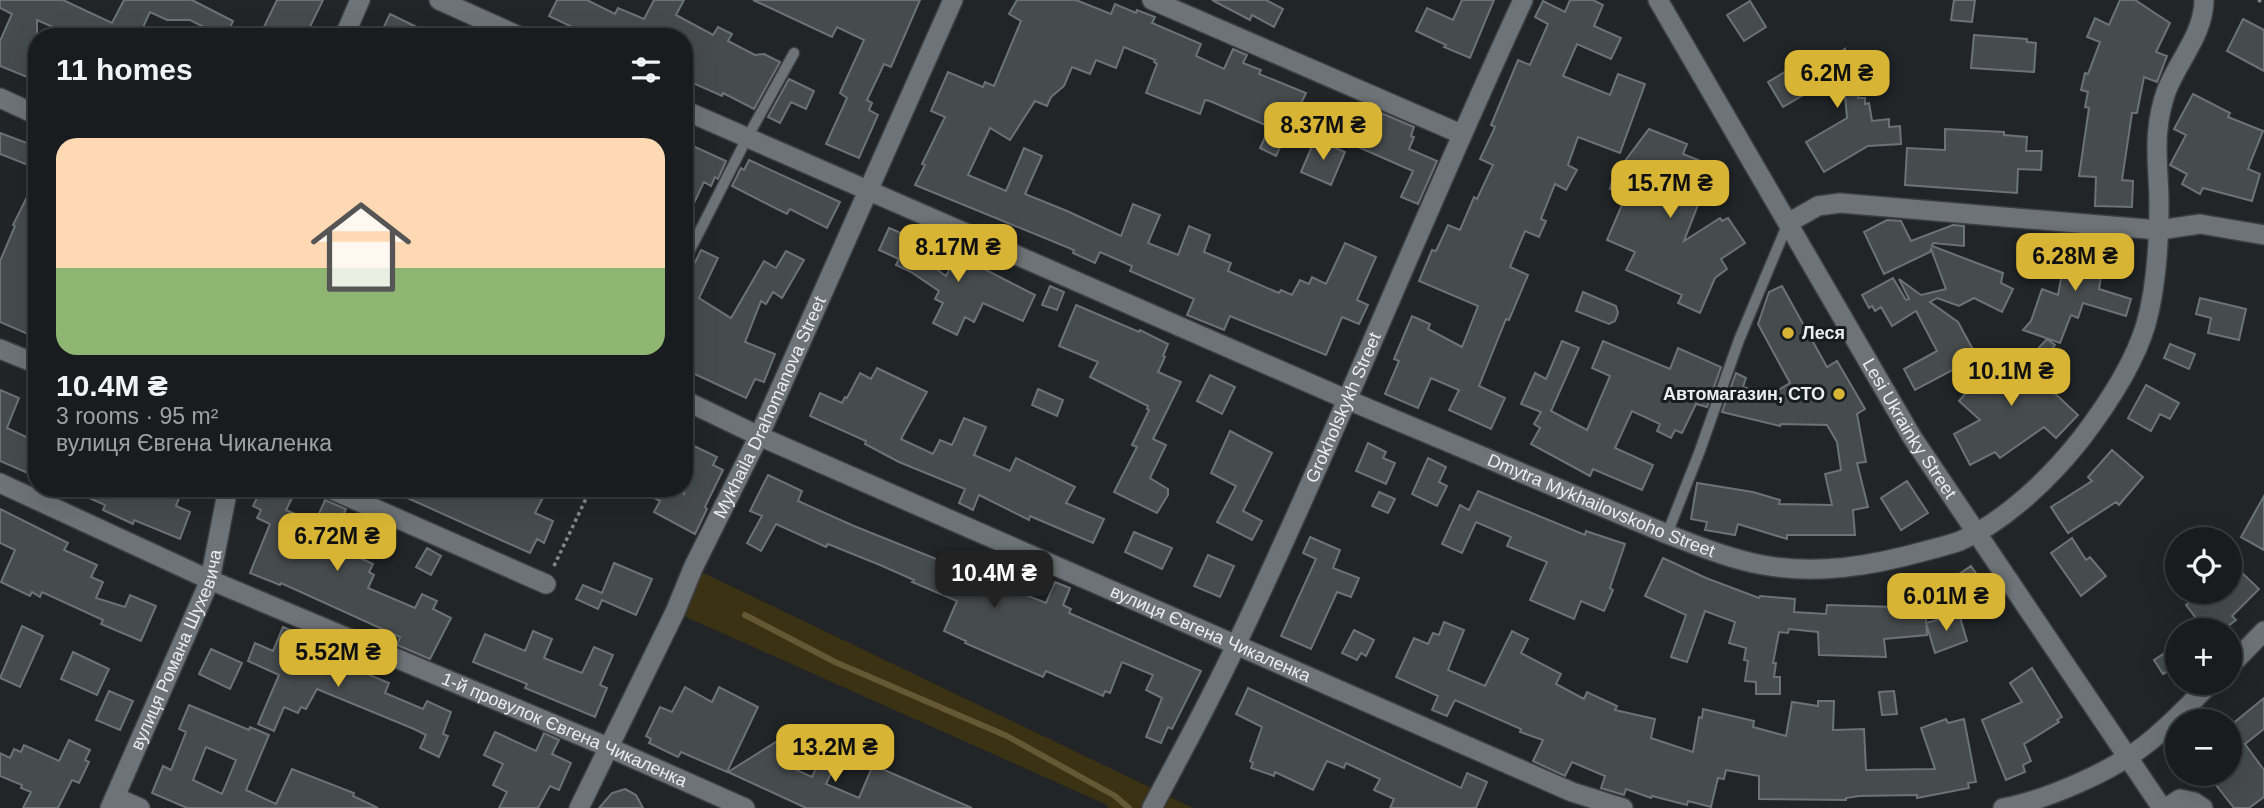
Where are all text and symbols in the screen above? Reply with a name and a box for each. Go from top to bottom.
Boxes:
pin: 6.2M ₴ [1780,50,1894,110]
icon: filters [627,51,665,89]
text: 11 homes [56,53,193,86]
text: 6.2M ₴ [1801,60,1873,86]
pin: 8.37M ₴ [1258,102,1388,162]
text: 8.37M ₴ [1280,112,1366,138]
pin: 15.7M ₴ [1605,160,1735,220]
text: 15.7M ₴ [1627,170,1713,196]
icon: home [298,184,424,310]
pin: 8.17M ₴ [893,224,1023,284]
pin: 6.28M ₴ [2010,233,2140,293]
text: 8.17M ₴ [915,234,1001,260]
text: 6.28M ₴ [2032,243,2118,269]
street label: Mykhaila Drahomanova Street [710,293,830,521]
place label: Леся [1802,323,1845,343]
marker: Леся [1780,325,1796,341]
street label: Grokholskykh Street [1302,329,1385,486]
pin: 10.1M ₴ [1946,348,2076,408]
street label: Lesi Ukrainky Street [1859,355,1961,502]
text: 10.1M ₴ [1968,358,2054,384]
text: 10.4M ₴ [56,369,168,402]
place label: Автомагазин, СТО [1663,384,1825,404]
marker: Автомагазин, СТО [1831,386,1847,402]
text: 3 rooms · 95 m² [56,403,218,429]
text: вулиця Євгена Чикаленка [56,430,332,456]
street label: Dmytra Mykhailovskoho Street [1485,450,1718,561]
pin: 6.72M ₴ [272,514,402,573]
text: 6.72M ₴ [294,523,380,549]
map controls [2165,527,2242,786]
button: locate [2165,527,2242,604]
street label: вулиця Романа Шухевича [127,547,226,753]
pin: 10.4M ₴ [929,550,1059,610]
text: 10.4M ₴ [951,560,1037,586]
pin: 6.01M ₴ [1881,574,2011,633]
street label: вулиця Євгена Чикаленка [1107,581,1314,687]
text: 6.01M ₴ [1903,583,1989,609]
button: + [2165,618,2242,695]
pin: 5.52M ₴ [273,630,403,689]
text: 5.52M ₴ [295,639,381,665]
street label: 1-й провулок Євгена Чикаленка [439,668,691,791]
button: − [2165,709,2242,786]
pin: 13.2M ₴ [770,724,900,784]
text: 13.2M ₴ [792,734,878,760]

